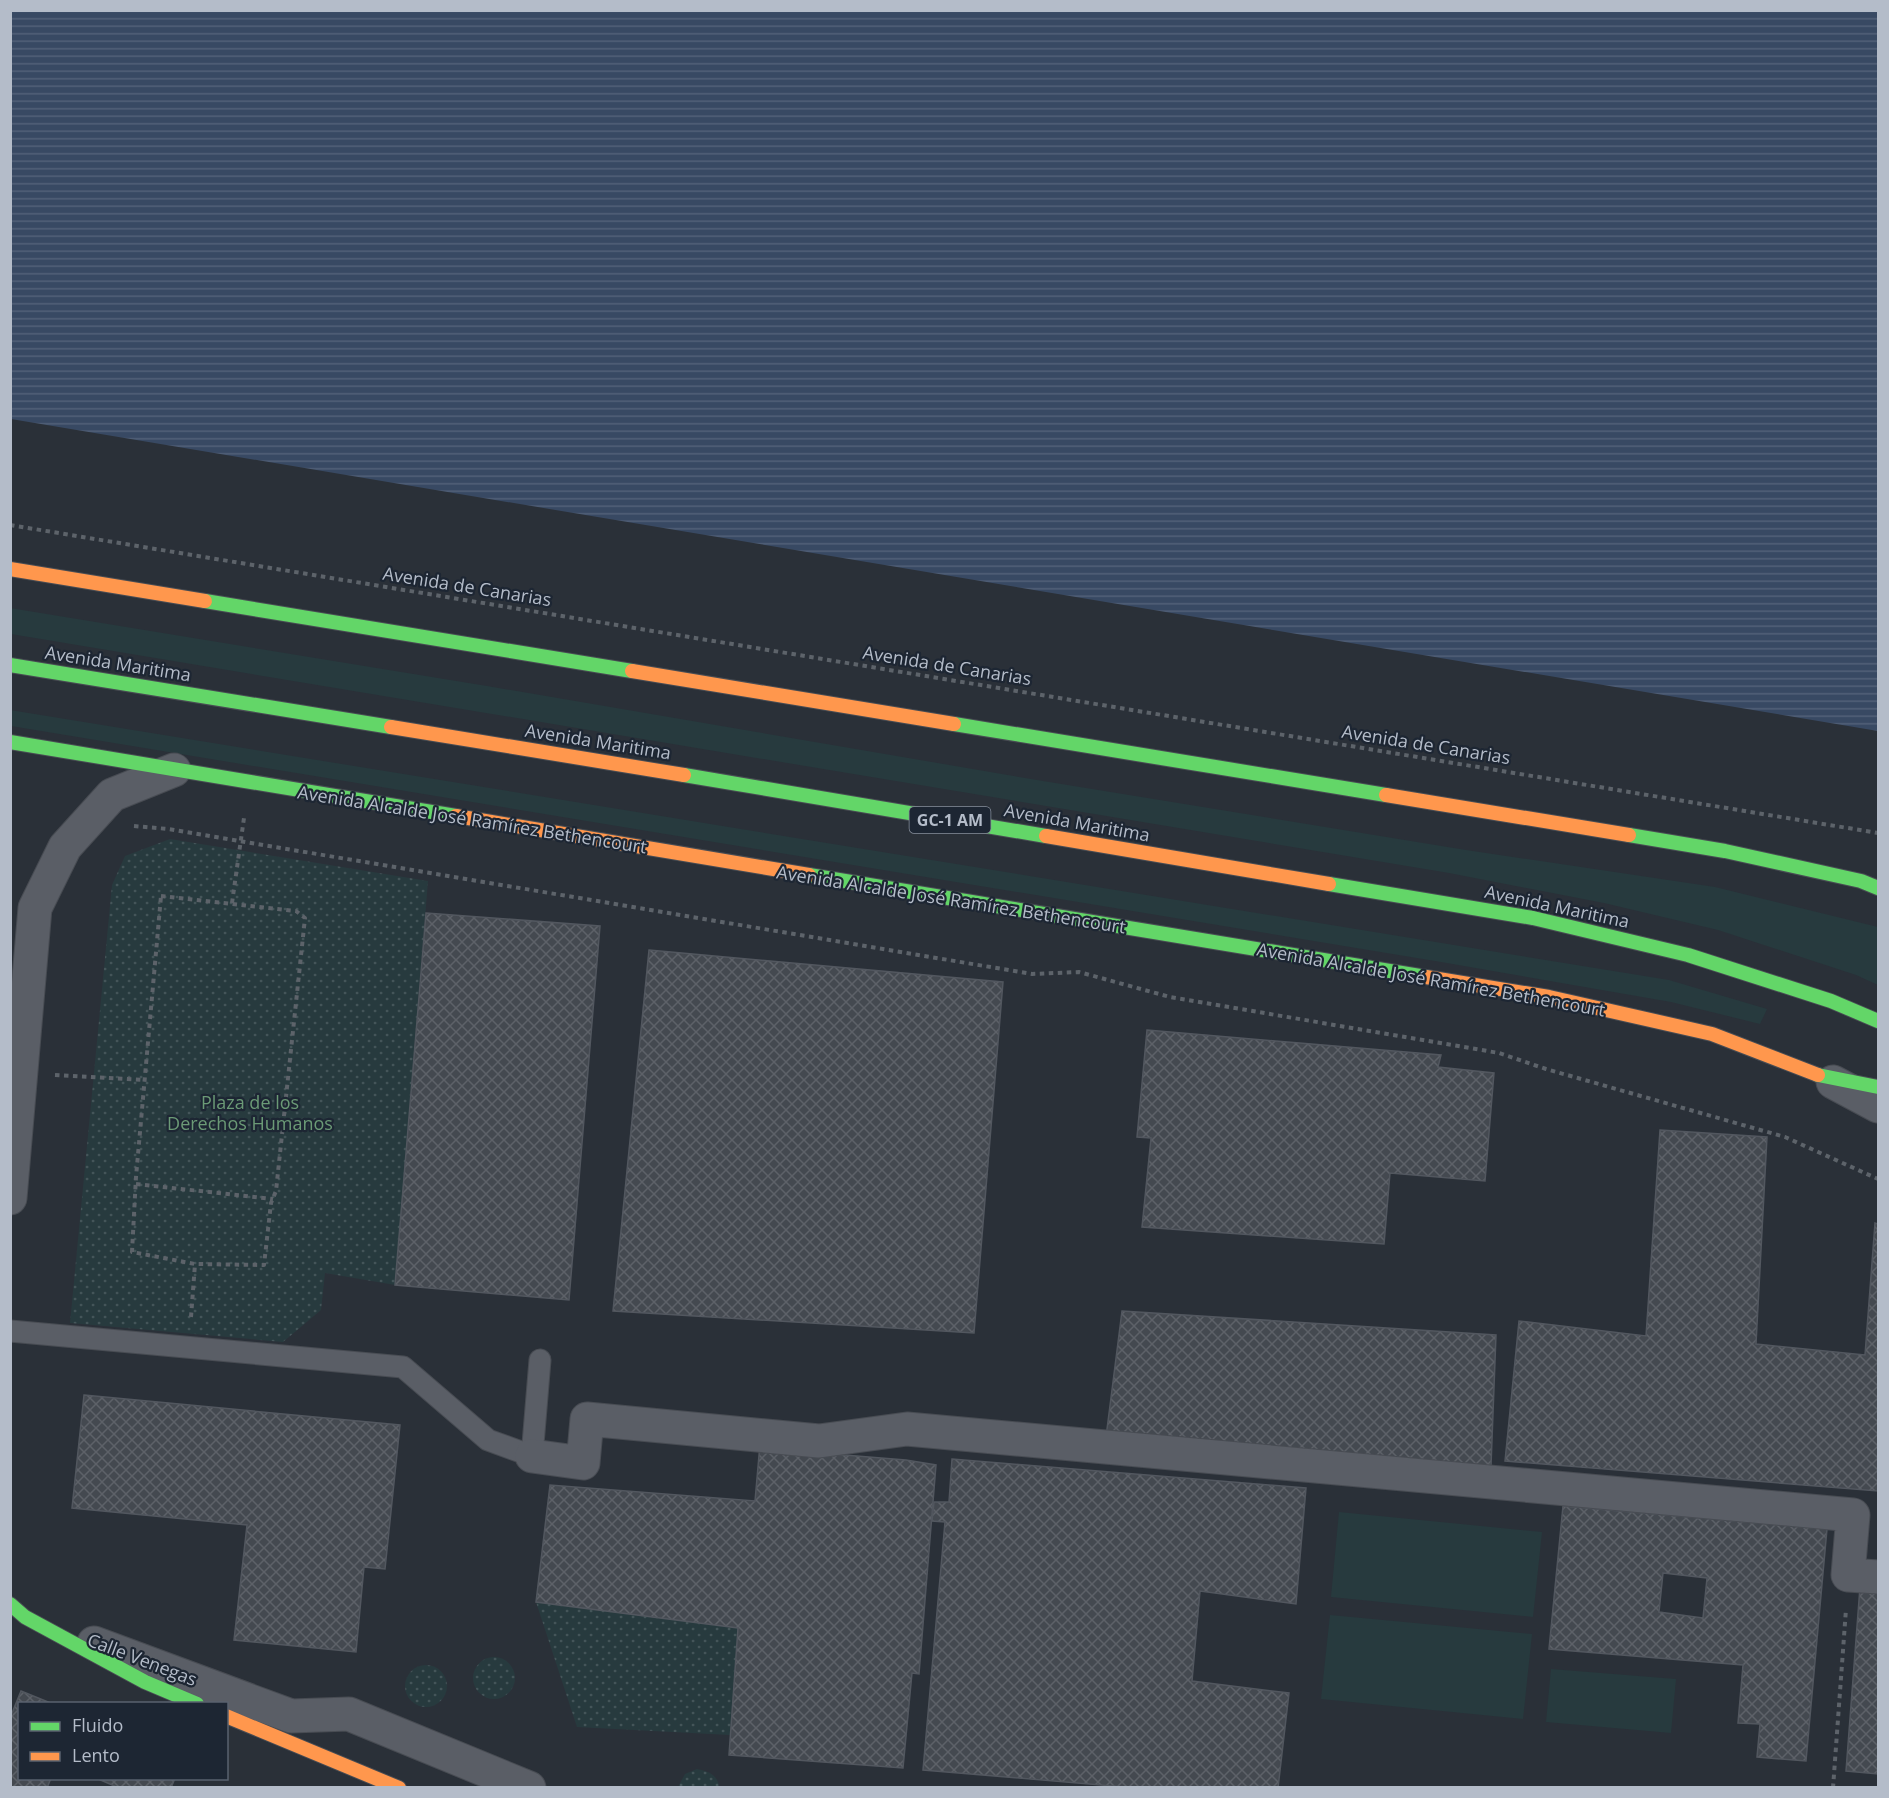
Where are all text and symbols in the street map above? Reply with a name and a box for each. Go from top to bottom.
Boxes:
street label: Avenida de Canarias [381,561,553,611]
street label: Avenida Maritima [43,640,193,686]
street label: Avenida de Canarias [861,640,1033,690]
street label: Avenida Maritima [523,718,673,764]
street label: Avenida de Canarias [1340,719,1512,769]
street label: Avenida Alcalde José Ramírez Bethencourt [296,780,648,858]
street label: Avenida Maritima [1002,797,1152,847]
road number: GC-1 AM [910,807,990,833]
street label: Avenida Alcalde José Ramírez Bethencourt [775,860,1127,938]
street label: Avenida Maritima [1483,879,1632,933]
street label: Avenida Alcalde José Ramírez Bethencourt [1255,937,1607,1021]
park label: Plaza de los Derechos Humanos [167,1090,333,1135]
street label: Calle Venegas [84,1627,201,1691]
legend [18,1702,228,1780]
text: Fluido [72,1713,123,1737]
text: Lento [72,1743,120,1767]

